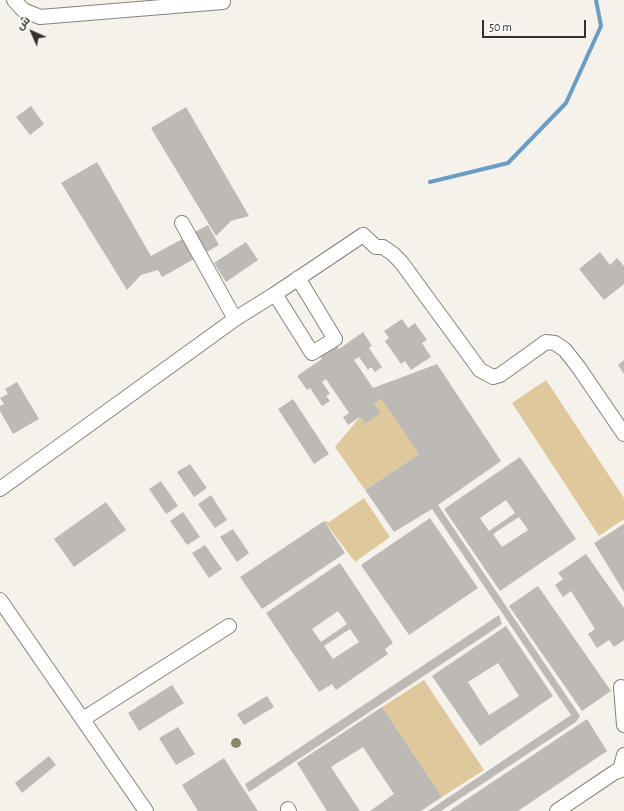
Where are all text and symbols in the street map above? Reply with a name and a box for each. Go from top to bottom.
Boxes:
north arrow [12,12,52,52]
scale bar [484,12,588,38]
text: ش [14,14,32,32]
text: 50 m [489,21,512,33]

